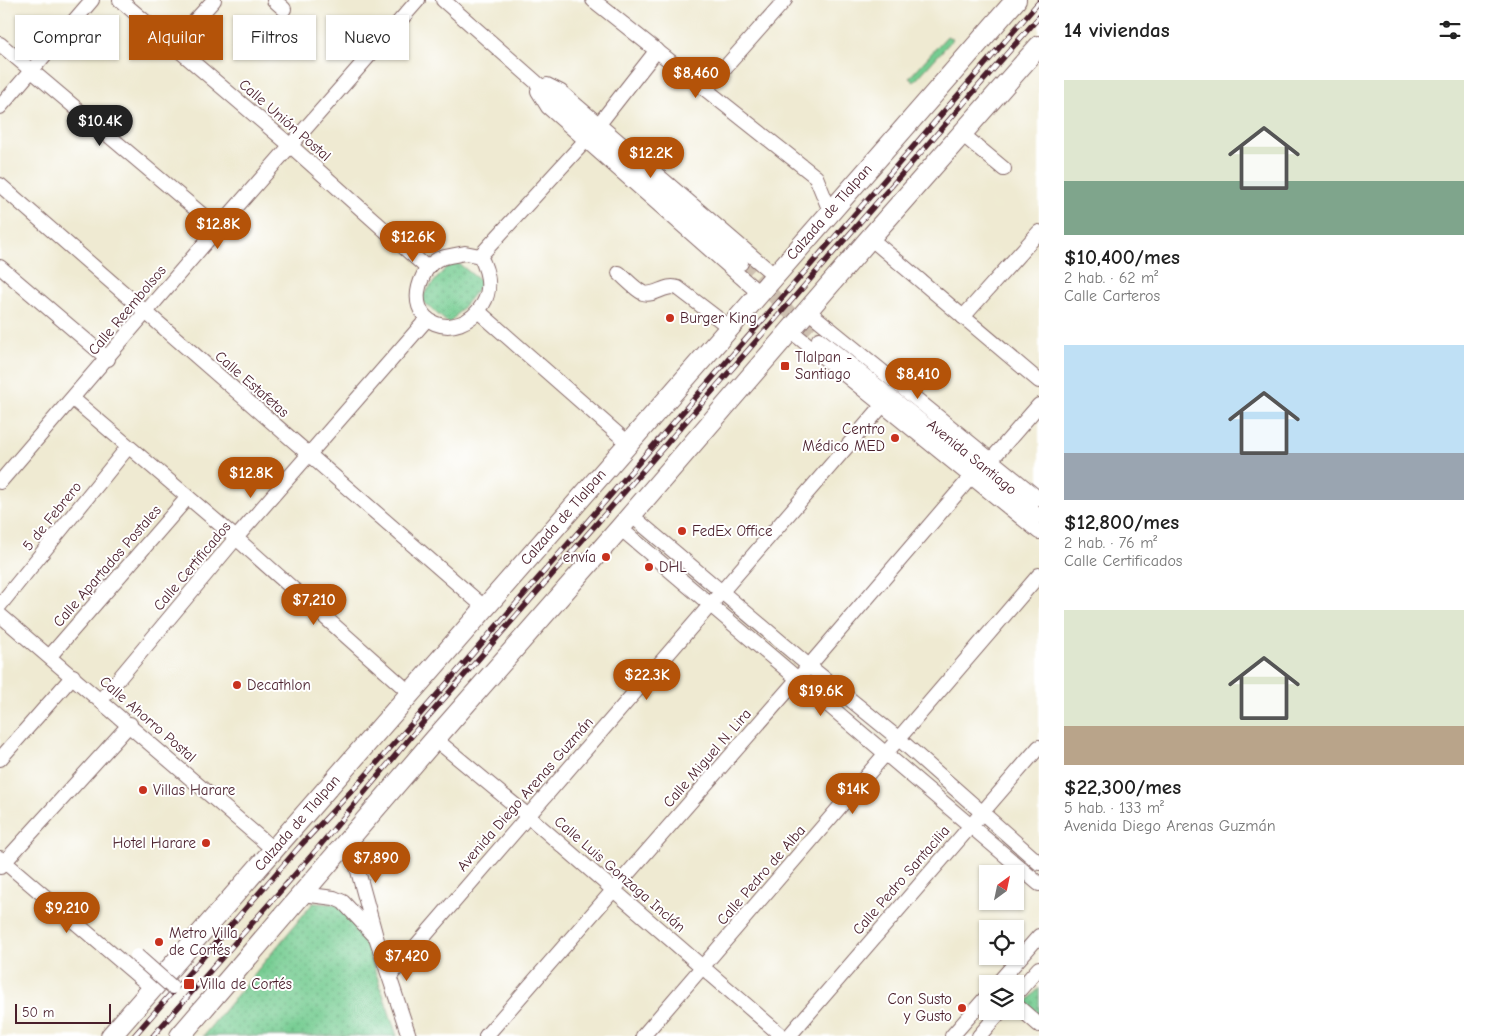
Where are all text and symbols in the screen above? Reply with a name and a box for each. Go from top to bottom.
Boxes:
chip: Comprar [15,15,119,60]
chip: Alquilar [129,15,223,60]
chip: Filtros [233,15,316,60]
chip: Nuevo [326,15,409,60]
icon: filters [1436,16,1464,44]
text: 14 viviendas [1064,18,1170,42]
pin: $8,460 [655,56,737,99]
text: $8,460 [673,64,719,82]
street label: Calle Unión Postal [235,75,335,165]
pin: $10.4K [59,104,141,147]
text: $10.4K [78,112,122,130]
icon: home [1219,113,1309,203]
pin: $12.2K [610,136,692,179]
text: $12.2K [629,144,673,162]
street label: Calzada de Tlalpan [782,160,876,264]
pin: $12.8K [177,208,259,250]
text: $12.8K [196,215,240,233]
pin: $12.6K [372,220,454,263]
text: $12.6K [391,228,435,246]
text: $10,400/mes [1064,245,1180,269]
street label: Calle Reembolsos [84,261,170,359]
text: 2 hab. · 62 m² [1064,269,1158,287]
text: Calle Carteros [1064,287,1160,305]
place label: Burger King [680,309,757,327]
marker: Burger King [664,312,676,324]
street label: Calle Estafetas [211,347,293,421]
place label: Tlalpan - Santiago [795,348,852,383]
pin: $8,410 [877,358,959,400]
marker: Tlalpan - Santiago [779,360,791,372]
text: $8,410 [896,365,940,383]
icon: home [1219,378,1309,468]
street label: Avenida Santiago [923,415,1021,499]
place label: Centro Médico MED [802,420,885,455]
marker: Centro Médico MED [889,432,901,444]
pin: $12.8K [210,456,292,499]
text: $12.8K [229,464,273,482]
street label: Calzada de Tlalpan [516,465,610,569]
street label: 5 de Febrero [19,478,85,554]
street label: Calle Apartados Postales [49,501,165,631]
text: $12,800/mes [1064,510,1179,534]
street label: Calle Certificados [149,518,235,614]
place label: FedEx Office [692,522,773,540]
marker: FedEx Office [676,525,688,537]
text: 2 hab. · 76 m² [1064,534,1157,552]
place label: envía [563,548,596,566]
marker: envía [600,551,612,563]
text: Calle Certificados [1064,552,1182,570]
place label: DHL [659,558,687,576]
marker: DHL [643,561,655,573]
pin: $7,210 [273,584,355,626]
text: $7,210 [292,591,336,609]
icon: home [1219,643,1309,733]
pin: $22.3K [606,658,688,701]
text: $22.3K [624,666,670,684]
street label: Calle Ahorro Postal [96,672,200,766]
pin: $19.6K [780,674,862,717]
place label: Decathlon [247,676,311,694]
marker: Decathlon [231,679,243,691]
text: $19.6K [799,682,843,700]
street label: Calle Miguel N. Lira [659,705,755,811]
street label: Avenida Diego Arenas Guzmán [453,713,597,875]
street label: Calzada de Tlalpan [250,771,344,875]
pin: $14K [823,772,883,815]
text: $22,300/mes [1064,775,1181,799]
text: $14K [837,780,869,798]
place label: Villas Harare [153,781,236,799]
marker: Villas Harare [137,784,149,796]
text: 5 hab. · 133 m² [1064,799,1164,817]
street label: Calle Luis Gonzaga Inclán [551,812,689,936]
text: Avenida Diego Arenas Guzmán [1064,817,1276,835]
street label: Calle Pedro de Alba [713,821,809,929]
street label: Calle Pedro Santacilia [849,822,953,938]
place label: Hotel Harare [113,834,196,852]
marker: Hotel Harare [200,837,212,849]
pin: $7,890 [335,842,417,884]
text: $7,890 [353,849,399,867]
north arrow [979,865,1024,910]
map controls [979,865,1024,1020]
pin: $9,210 [26,892,108,934]
text: $9,210 [45,899,89,917]
button: locate [979,920,1024,965]
place label: Metro Villa de Cortés [169,924,238,959]
marker: Metro Villa de Cortés [153,936,165,948]
pin: $7,420 [366,940,448,982]
text: $7,420 [385,947,429,965]
place label: Villa de Cortés [200,975,292,993]
button: layers [979,975,1024,1020]
marker: Villa de Cortés [182,977,196,991]
place label: Con Susto y Gusto [888,990,952,1025]
scale bar [15,1001,111,1024]
marker: Con Susto y Gusto [956,1002,968,1014]
text: 50 m [22,1004,54,1021]

